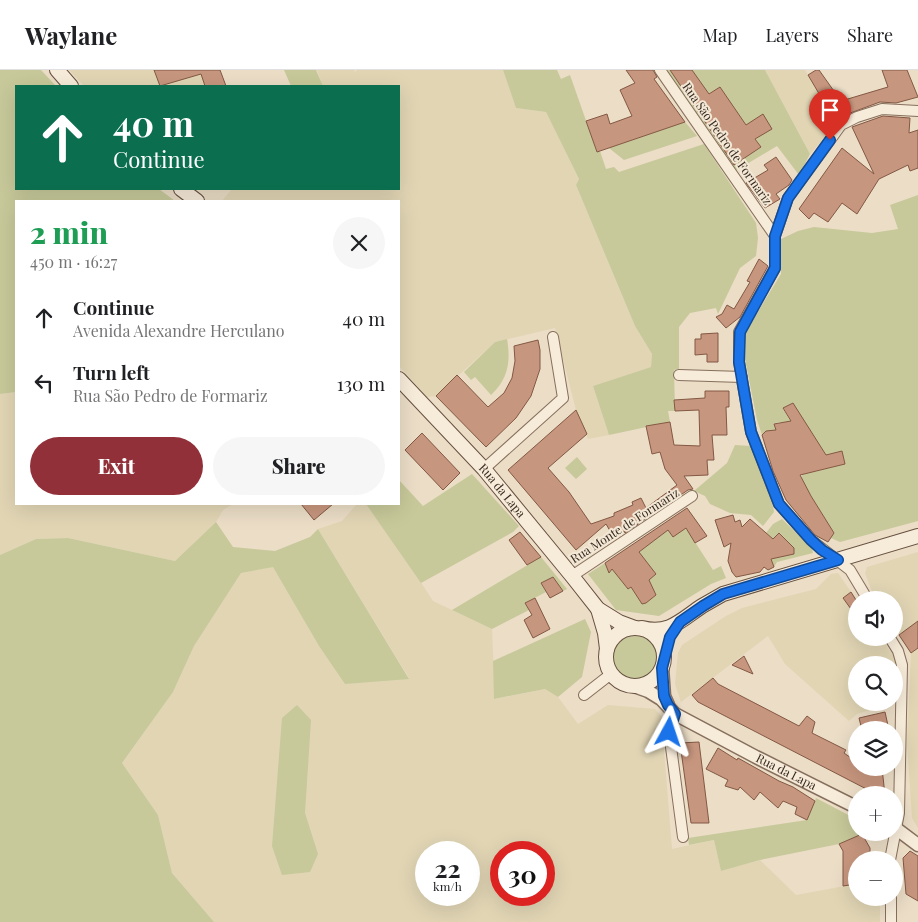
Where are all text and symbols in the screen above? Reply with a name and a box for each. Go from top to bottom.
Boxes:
text: Waylane [25,19,117,51]
text: Map [702,23,737,47]
text: Layers [765,23,819,47]
text: Share [847,23,893,47]
street label: Rua São Pedro de Formariz [679,79,776,208]
pin [809,89,851,140]
icon: arrive [816,96,844,124]
text: 40 m [113,99,194,146]
icon: ahead [30,105,95,170]
text: Continue [113,144,205,174]
text: 2 min [30,212,108,252]
button: close [333,217,385,269]
text: 450 m · 16:27 [30,251,117,272]
text: Continue [73,294,154,320]
icon: ahead [30,304,58,332]
text: 40 m [343,305,385,331]
text: Avenida Alexandre Herculano [73,320,285,341]
text: Turn left [73,359,150,385]
icon: left [30,369,58,397]
text: 130 m [337,370,385,396]
text: Rua São Pedro de Formariz [73,385,268,406]
button: Exit [30,437,203,495]
button: Share [213,437,385,495]
street label: Rua da Lapa [476,460,530,521]
street label: Rua Monte de Formariz [567,484,682,566]
map controls [848,591,903,906]
button: sound [848,591,903,646]
button: search [848,656,903,711]
position arrow [642,705,694,757]
button: layers [848,721,903,776]
street label: Rua da Lapa [754,749,819,793]
button: + [848,786,903,841]
speed limit sign: 30 [490,841,555,906]
text: 22 [434,851,461,884]
button: − [848,851,903,906]
text: km/h [433,878,462,894]

